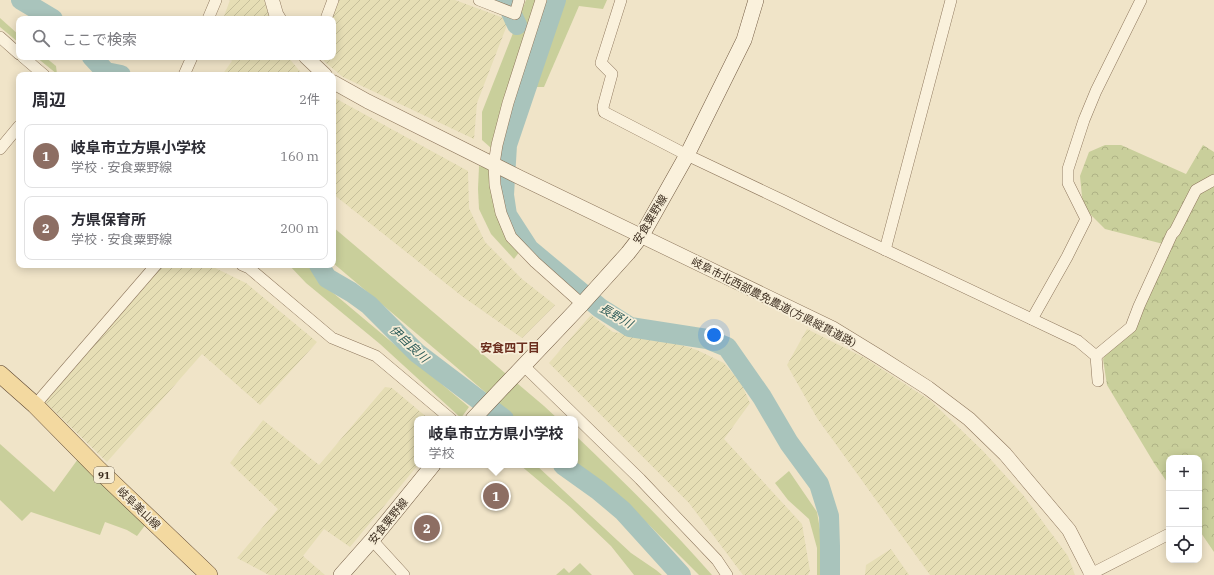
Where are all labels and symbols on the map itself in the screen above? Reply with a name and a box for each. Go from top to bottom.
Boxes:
street label: 安食粟野線 [630,192,670,246]
street label: 岐阜市北西部農免農道(方県縦貫道路) [689,254,859,350]
water label: 長野川 [597,300,637,332]
water label: 伊自良川 [387,322,433,367]
your location [704,325,724,345]
district label: 安食四丁目 [480,340,540,355]
road number: 91 [94,467,114,483]
pin: 1 [483,481,509,511]
street label: 岐阜美山線 [114,484,164,532]
street label: 安食粟野線 [365,495,411,547]
pin: 2 [414,513,440,543]

